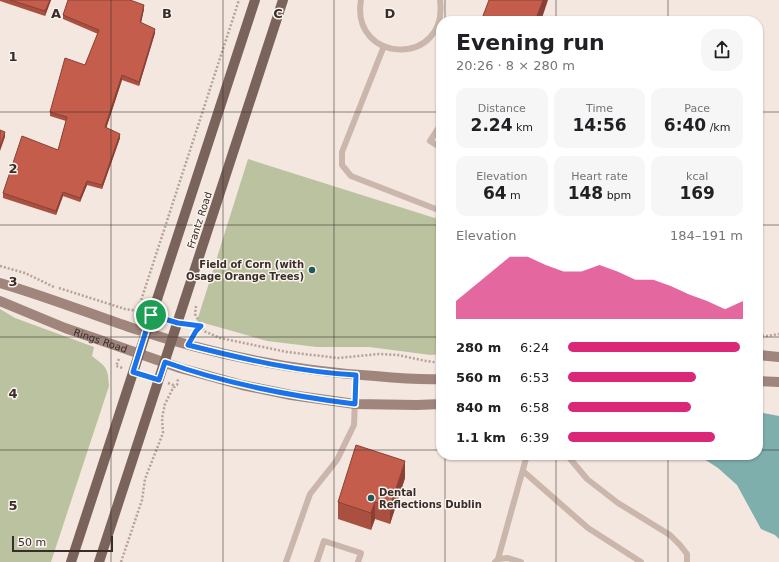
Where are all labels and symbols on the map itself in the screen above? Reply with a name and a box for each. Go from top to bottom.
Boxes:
text: A [51,6,61,21]
text: B [162,6,172,21]
text: C [273,6,283,21]
text: D [385,6,396,21]
text: 1 [8,49,18,64]
text: 2 [8,161,18,176]
street label: Frantz Road [185,190,214,250]
place label: Field of Corn (with Osage Orange Trees) [186,259,304,282]
marker: Field of Corn (with Osage Orange Trees) [307,265,317,275]
text: 3 [8,274,18,289]
pin [134,298,168,332]
street label: Rings Road [72,326,129,355]
text: 4 [8,386,18,401]
place label: Dental Reflections Dublin [379,487,482,510]
marker: Dental Reflections Dublin [366,493,376,503]
text: 5 [8,498,18,513]
scale bar [12,534,113,553]

